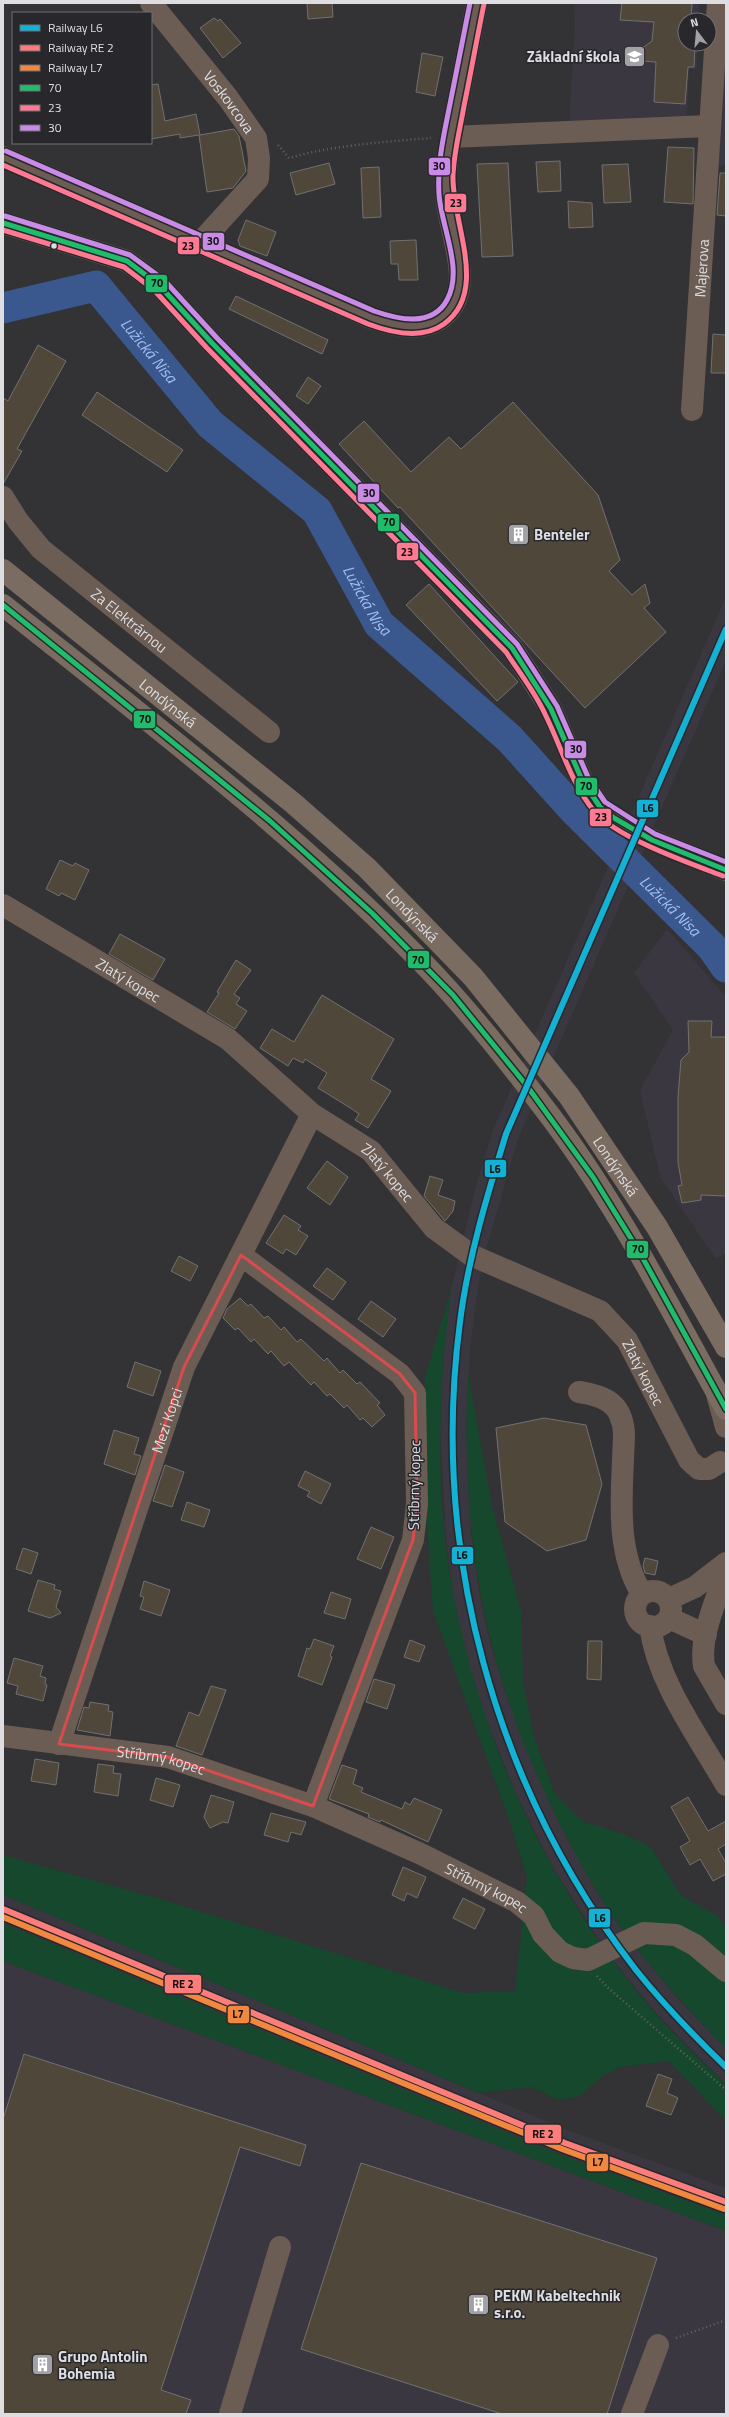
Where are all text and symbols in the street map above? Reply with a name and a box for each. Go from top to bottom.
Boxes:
legend [12,12,152,144]
north arrow [677,12,717,52]
text: N [688,14,700,31]
text: Railway L6 [48,18,103,37]
text: Railway RE 2 [48,38,114,57]
school or university icon: Základní škola [622,43,648,69]
place label: Základní škola [527,45,620,68]
text: Railway L7 [48,58,103,77]
street label: Voskovcova [198,65,261,138]
text: 70 [48,78,62,97]
text: 23 [48,98,61,117]
text: 30 [48,118,62,137]
line badge: 30 [428,157,451,176]
text: 30 [433,158,445,174]
line badge: 23 [444,193,467,213]
text: 23 [450,195,462,211]
line badge: 30 [202,232,225,251]
text: 30 [207,233,219,249]
line badge: 23 [177,236,200,255]
text: 23 [182,238,194,254]
street label: Majerova [688,238,714,298]
unlabelled marker [49,241,59,251]
line badge: 70 [145,274,168,293]
text: 70 [151,275,163,291]
water label: Lužická Nisa [115,313,184,389]
line badge: 30 [357,483,380,503]
text: 30 [363,485,375,501]
line badge: 70 [377,513,400,532]
text: 70 [383,514,395,530]
building icon: Benteler [505,521,531,547]
place label: Benteler [534,523,590,546]
line badge: 23 [396,542,419,561]
text: 23 [401,544,413,560]
water label: Lužická Nisa [337,561,397,642]
street label: Za Elektrárnou [86,582,173,658]
street label: Londýnská [135,673,202,733]
line badge: 70 [133,710,156,729]
text: 70 [139,711,151,727]
line badge: 30 [564,740,587,759]
text: 30 [570,741,582,757]
line badge: 70 [575,777,598,796]
text: 70 [580,778,592,794]
line badge: L6 [636,799,659,818]
text: L6 [642,800,654,816]
line badge: 23 [589,808,612,827]
text: 23 [595,809,607,825]
water label: Lužická Nisa [634,870,707,942]
street label: Londýnská [381,883,445,948]
line badge: 70 [407,950,430,969]
street label: Zlatý kopec [92,951,165,1008]
text: 70 [412,952,424,968]
street label: Londýnská [588,1132,645,1201]
street label: Zlatý kopec [357,1136,420,1207]
line badge: L6 [484,1159,507,1178]
text: L6 [489,1161,501,1177]
line badge: 70 [626,1240,649,1259]
text: 70 [632,1241,644,1257]
street label: Zlatý kopec [617,1335,670,1409]
street label: Mezi Kopci [145,1385,188,1456]
street label: Stříbrný kopec [402,1440,426,1530]
line badge: L6 [451,1546,474,1565]
text: L6 [456,1547,468,1563]
street label: Stříbrný kopec [115,1739,209,1780]
street label: Stříbrný kopec [441,1856,533,1918]
line badge: L6 [588,1908,611,1928]
text: L6 [594,1910,606,1926]
line badge: RE 2 [164,1974,202,1994]
text: RE 2 [172,1976,194,1992]
line badge: L7 [227,2005,250,2024]
text: L7 [232,2006,244,2022]
line badge: RE 2 [524,2124,562,2144]
text: RE 2 [532,2126,554,2142]
line badge: L7 [586,2153,609,2172]
text: L7 [592,2154,604,2170]
place label: PEKM Kabeltechnik s.r.o. [494,2284,621,2324]
building icon: PEKM Kabeltechnik s.r.o. [466,2291,492,2317]
place label: Grupo Antolin Bohemia [58,2345,147,2385]
building icon: Grupo Antolin Bohemia [30,2352,56,2378]

